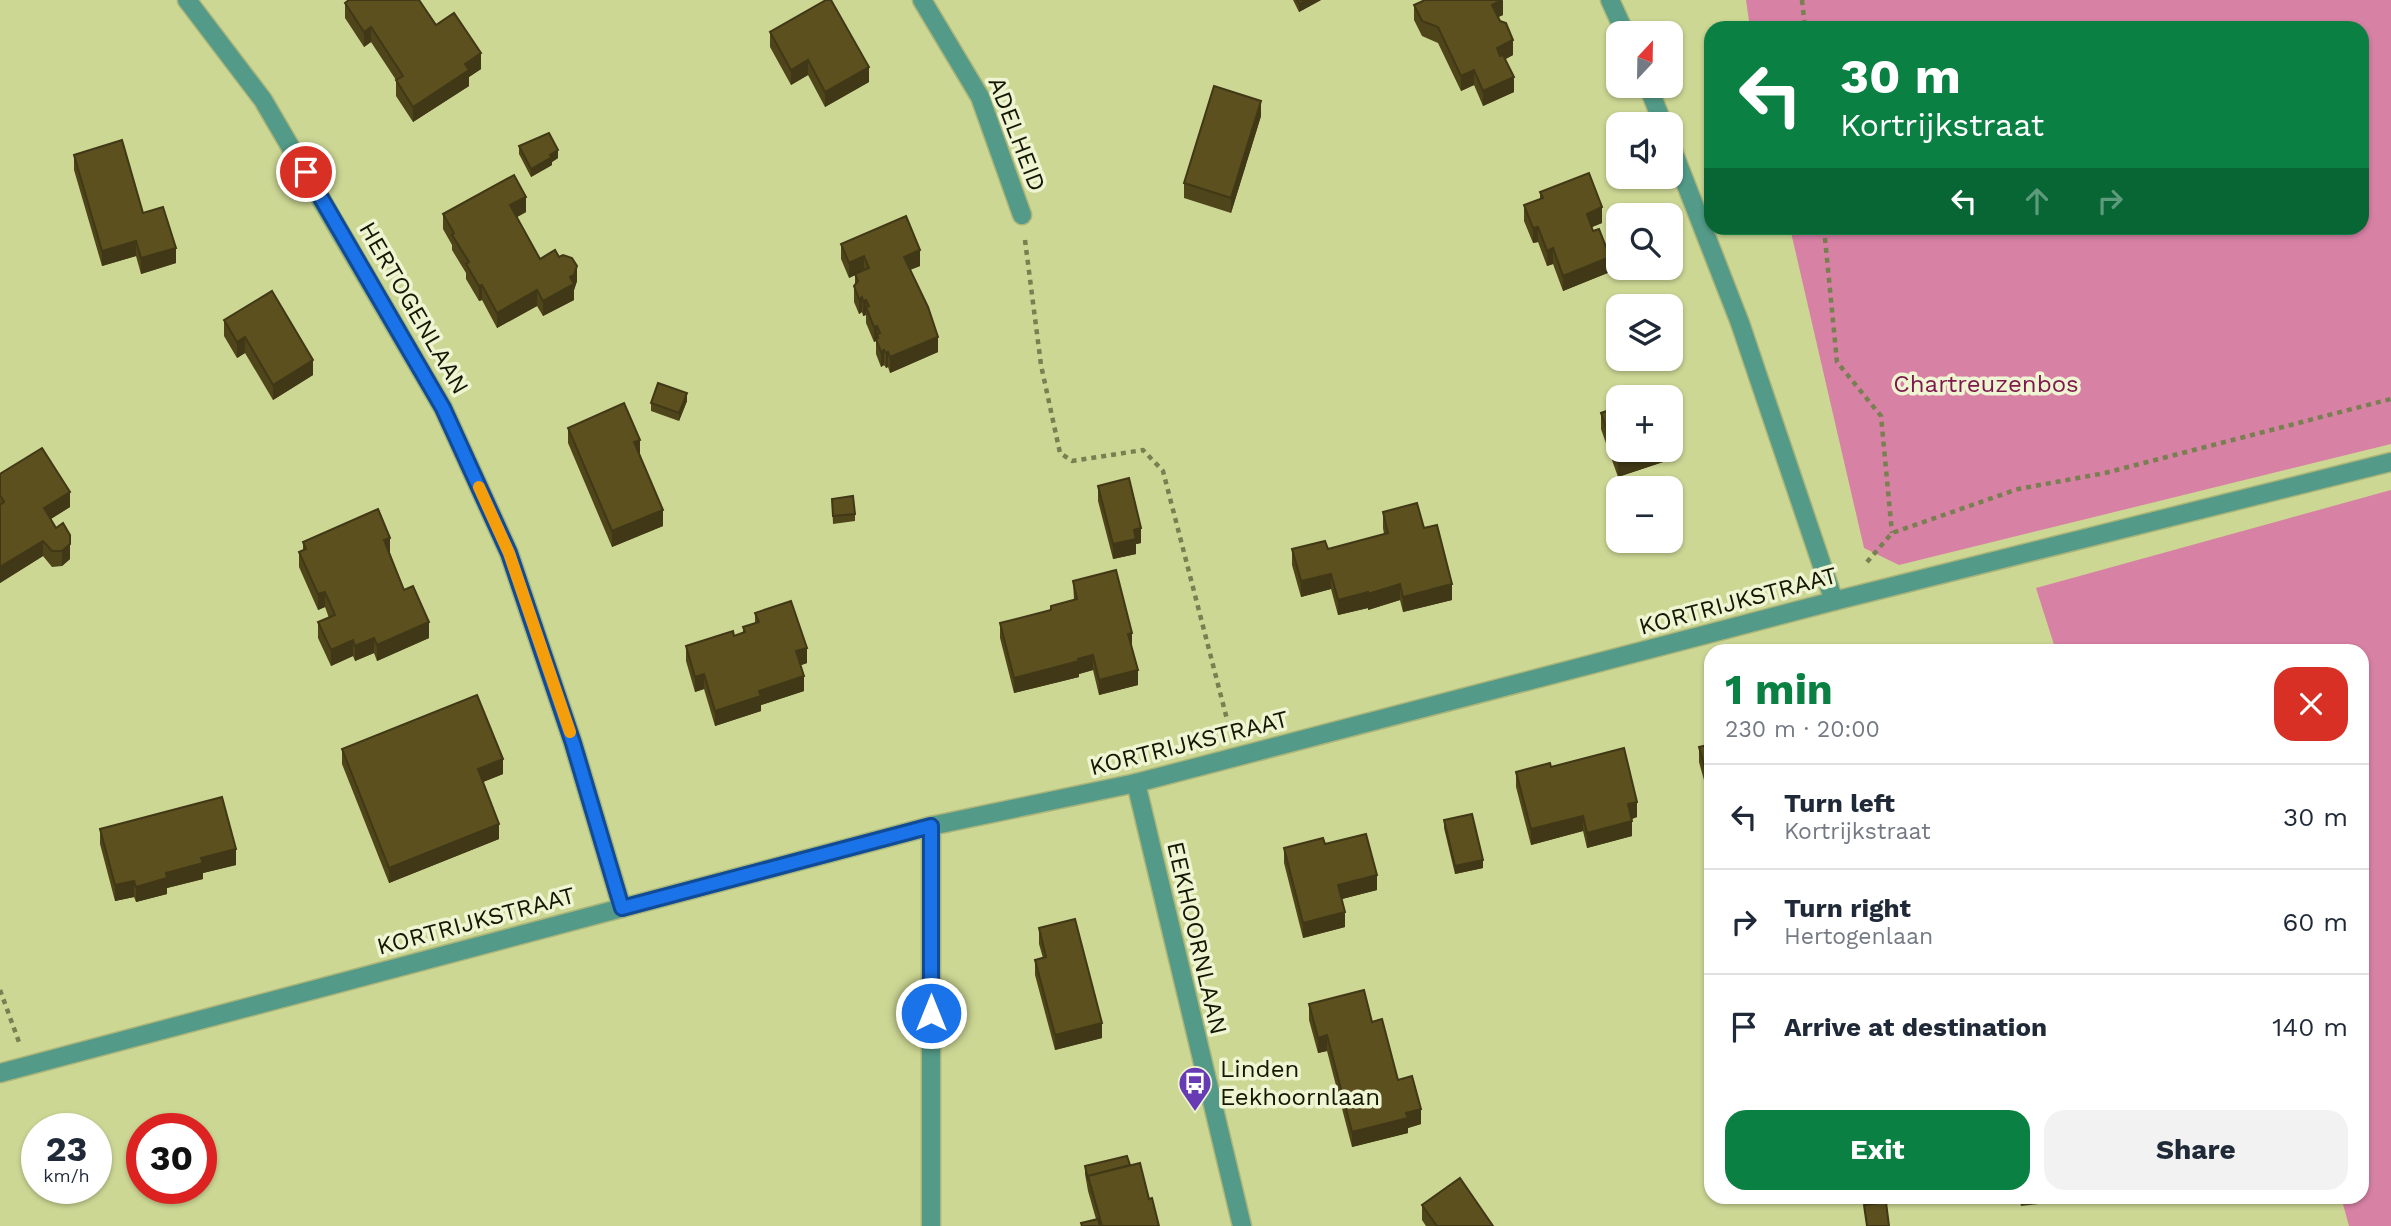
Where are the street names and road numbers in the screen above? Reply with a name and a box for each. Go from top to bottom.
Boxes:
street label: ADELHEID [982,73,1052,195]
street label: HERTOGENLAAN [353,217,475,399]
street label: KORTRIJKSTRAAT [1636,561,1840,641]
street label: KORTRIJKSTRAAT [1087,705,1291,781]
street label: EEKHOORNLAAN [1161,839,1233,1037]
street label: KORTRIJKSTRAAT [374,881,578,961]

